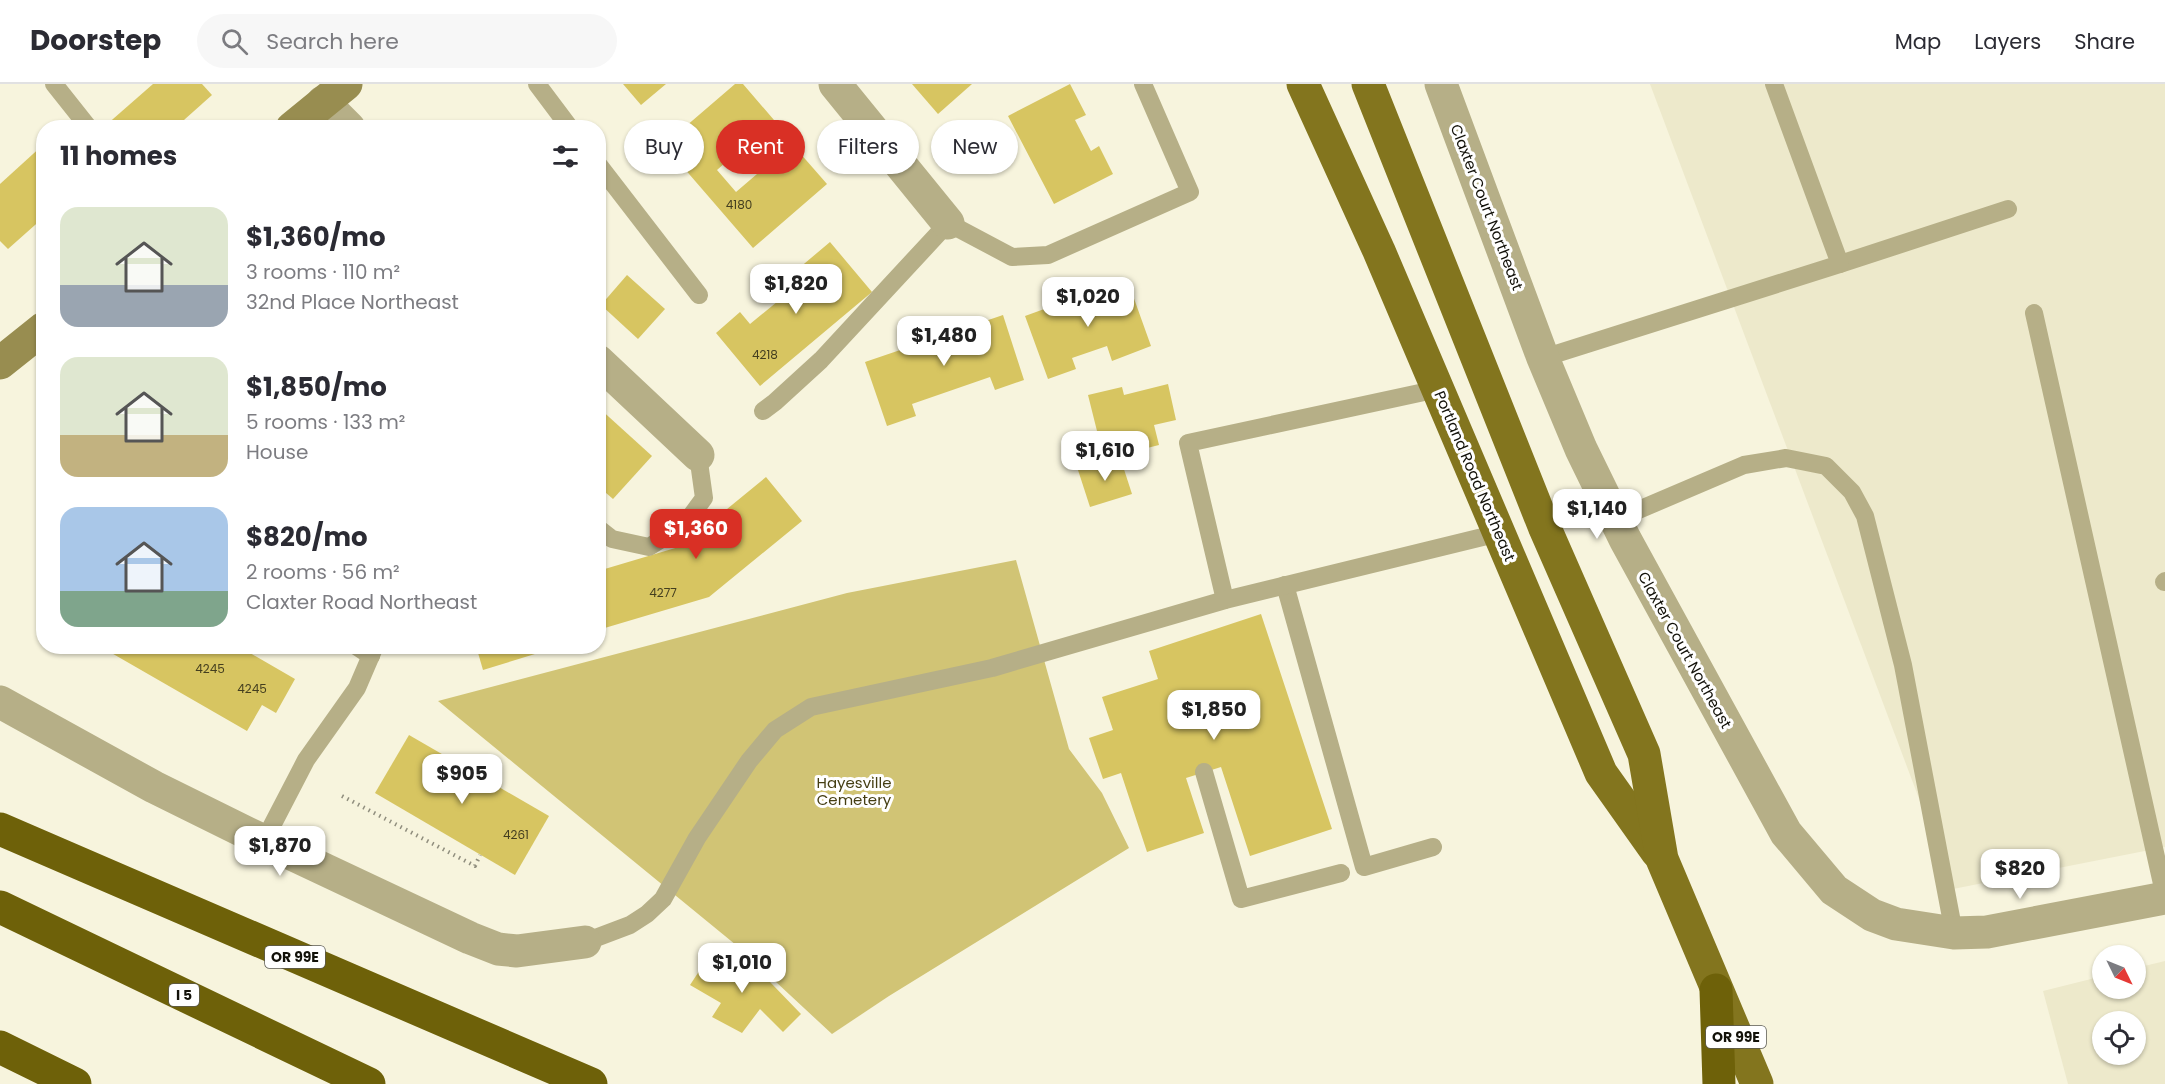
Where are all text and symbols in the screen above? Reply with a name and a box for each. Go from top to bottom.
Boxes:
search box [197,14,617,68]
text: Doorstep [30,21,161,60]
icon: search [218,25,251,58]
text: Search here [266,26,399,57]
text: Map [1895,27,1941,56]
text: Layers [1974,27,2041,56]
text: Share [2074,27,2135,56]
chip: Buy [624,120,704,174]
chip: Rent [716,120,805,174]
chip: Filters [817,120,919,174]
chip: New [931,120,1018,174]
street label: Claxter Court Northeast [1446,121,1528,293]
text: 11 homes [60,138,177,174]
icon: filters [549,140,582,173]
house number: 4180 [726,196,752,213]
text: $1,360/mo [246,219,385,255]
icon: home [108,231,180,303]
text: 3 rooms · 110 m² [246,258,400,286]
pin: $1,820 [747,264,845,315]
text: $1,820 [764,269,828,297]
pin: $1,020 [1039,277,1137,328]
text: $1,020 [1056,282,1120,310]
text: 32nd Place Northeast [246,288,459,316]
pin: $1,480 [895,316,993,367]
text: $1,480 [911,321,977,349]
house number: 4218 [752,346,778,363]
text: $1,850/mo [246,369,387,405]
icon: home [108,381,180,453]
street label: Portland Road Northeast [1429,387,1521,565]
text: 5 rooms · 133 m² [246,408,405,436]
pin: $1,610 [1056,431,1154,482]
text: $1,610 [1075,436,1135,464]
text: House [246,438,308,466]
pin: $1,140 [1548,489,1646,540]
text: $1,140 [1567,494,1627,522]
pin: $1,360 [647,509,745,560]
text: $1,360 [664,514,728,542]
text: $820/mo [246,519,368,555]
icon: home [108,531,180,603]
text: 2 rooms · 56 m² [246,558,400,586]
street label: Claxter Court Northeast [1633,568,1737,732]
house number: 4277 [649,584,677,601]
text: Claxter Road Northeast [246,588,477,616]
house number: 4245 [195,660,225,677]
house number: 4245 [237,680,267,697]
pin: $1,850 [1165,690,1263,741]
text: $1,850 [1181,695,1247,723]
pin: $905 [426,754,498,805]
text: $905 [436,759,488,787]
park label: Hayesville Cemetery [817,772,892,810]
pin: $1,870 [231,826,329,877]
house number: 4261 [503,826,529,843]
text: $1,870 [248,831,312,859]
pin: $820 [1984,849,2056,900]
text: $820 [1995,854,2045,882]
pin: $1,010 [693,943,791,994]
north arrow [2092,945,2146,999]
map controls [2092,945,2146,1065]
road number: OR 99E [265,946,325,968]
text: $1,010 [712,948,772,976]
road number: I 5 [169,984,199,1006]
button: locate [2092,1011,2146,1065]
road number: OR 99E [1706,1026,1766,1048]

